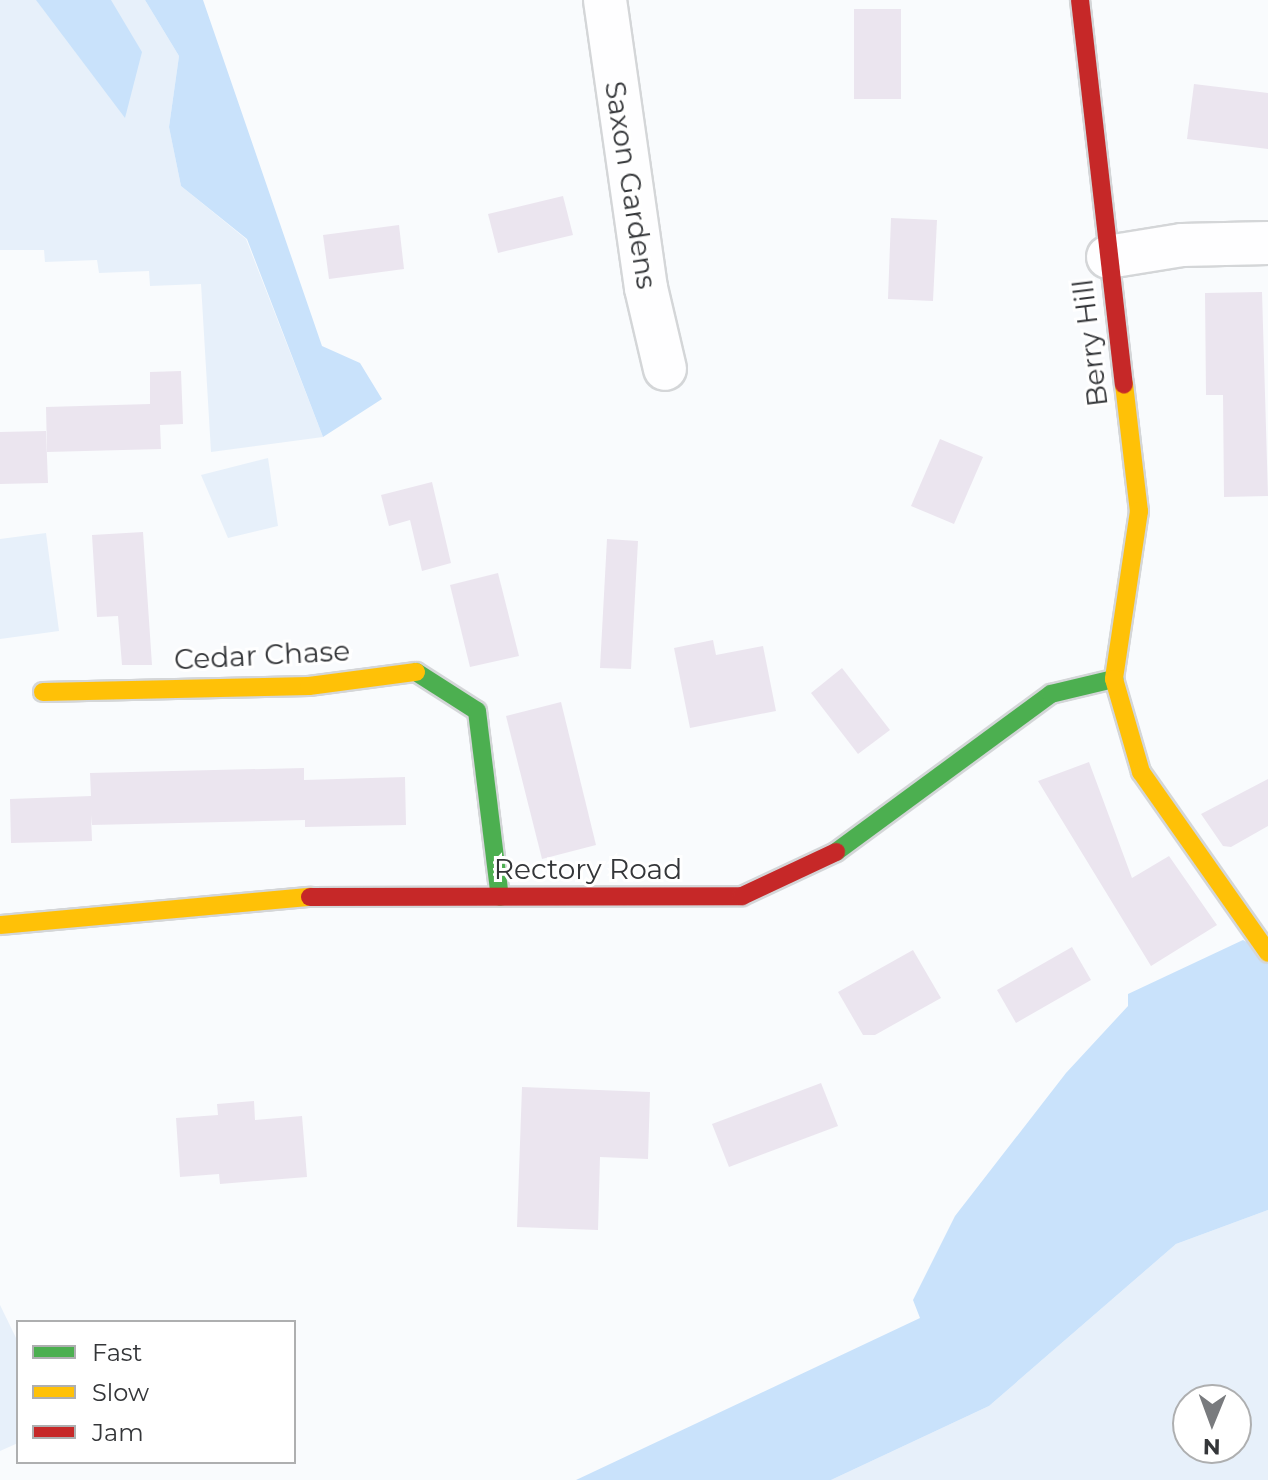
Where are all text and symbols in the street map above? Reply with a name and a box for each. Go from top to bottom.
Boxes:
street label: Saxon Gardens [598,79,664,291]
street label: Berry Hill [1066,277,1114,409]
street label: Cedar Chase [173,634,351,676]
street label: Rectory Road [494,852,682,886]
legend [16,1320,296,1464]
text: Fast [92,1338,142,1367]
text: Slow [92,1378,149,1407]
north arrow [1172,1384,1252,1464]
text: Jam [92,1418,144,1447]
text: N [1202,1433,1221,1460]

